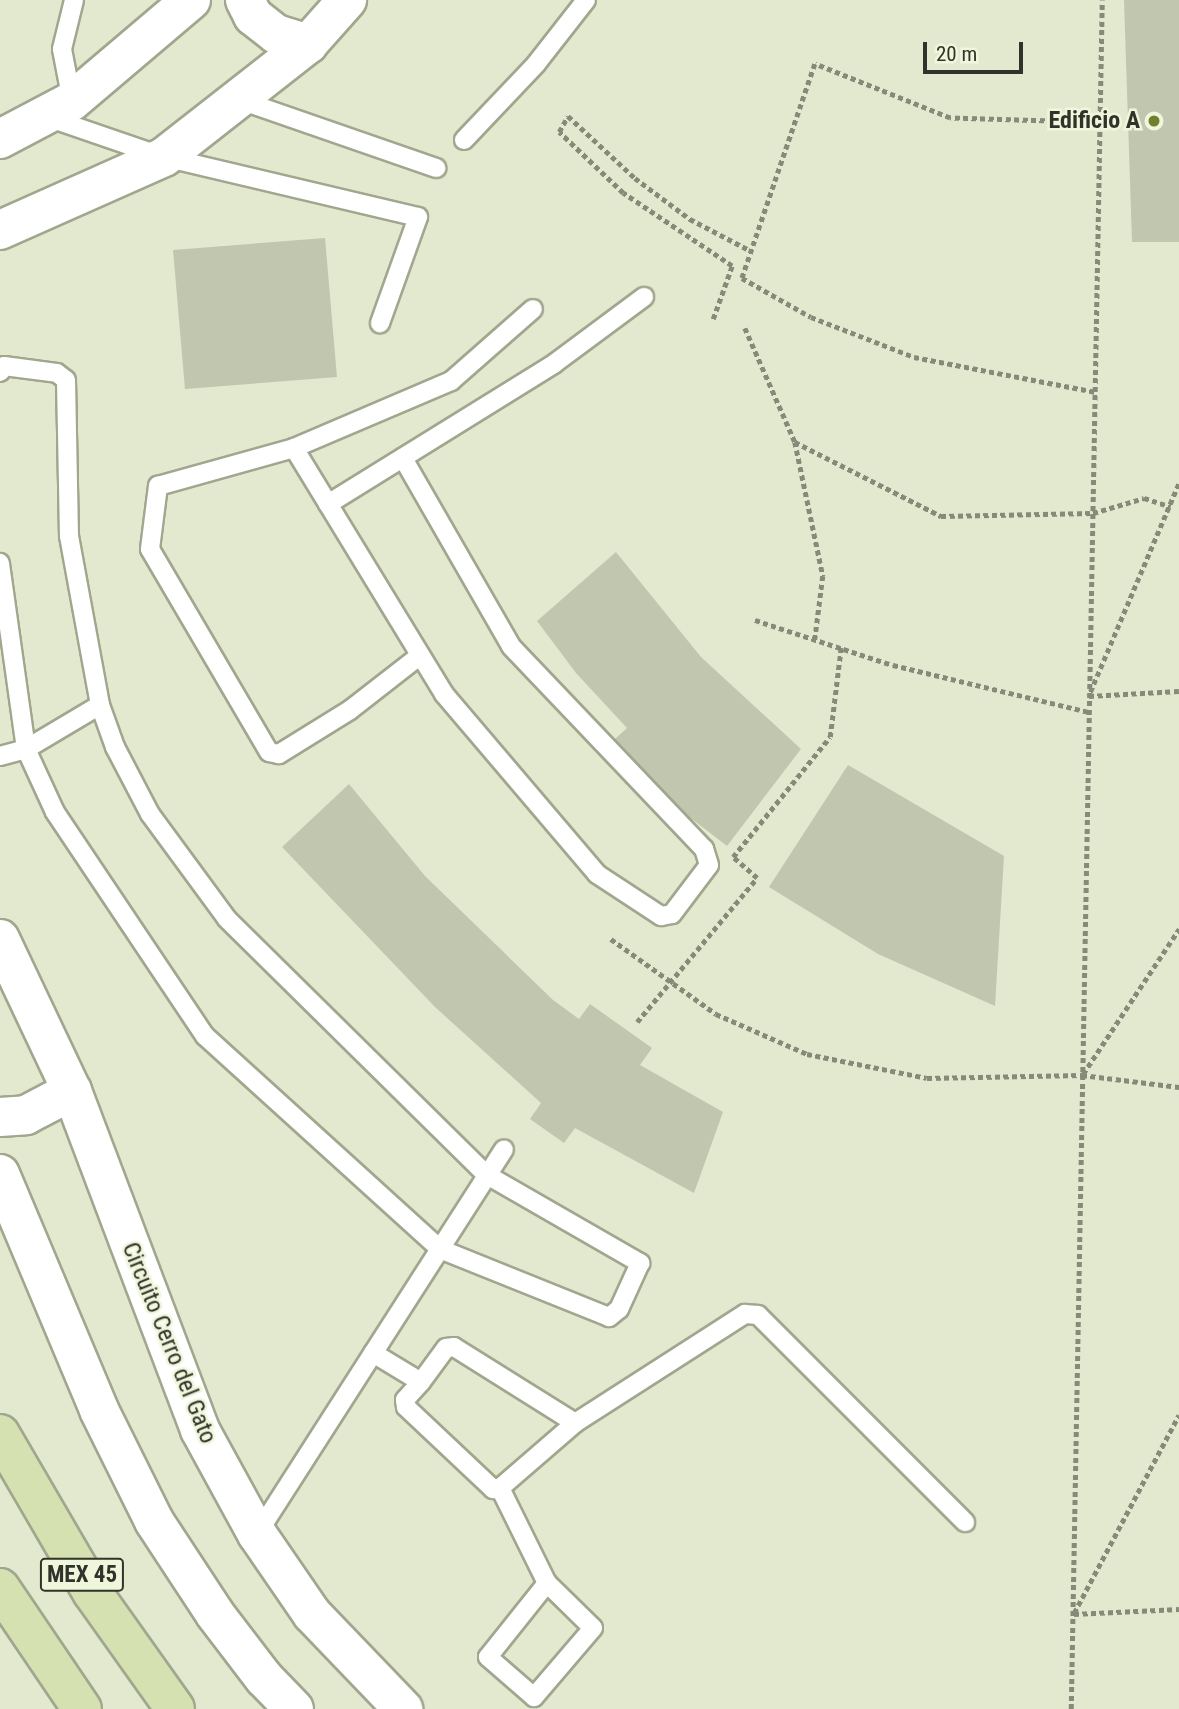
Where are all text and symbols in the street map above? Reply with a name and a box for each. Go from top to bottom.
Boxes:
scale bar [927,28,1027,72]
text: 20 m [936,42,977,66]
place label: Edificio A [1049,107,1140,135]
marker: Edificio A [1146,113,1162,129]
street label: Circuito Cerro del Gato [115,1238,223,1448]
road number: MEX 45 [38,1556,126,1594]

